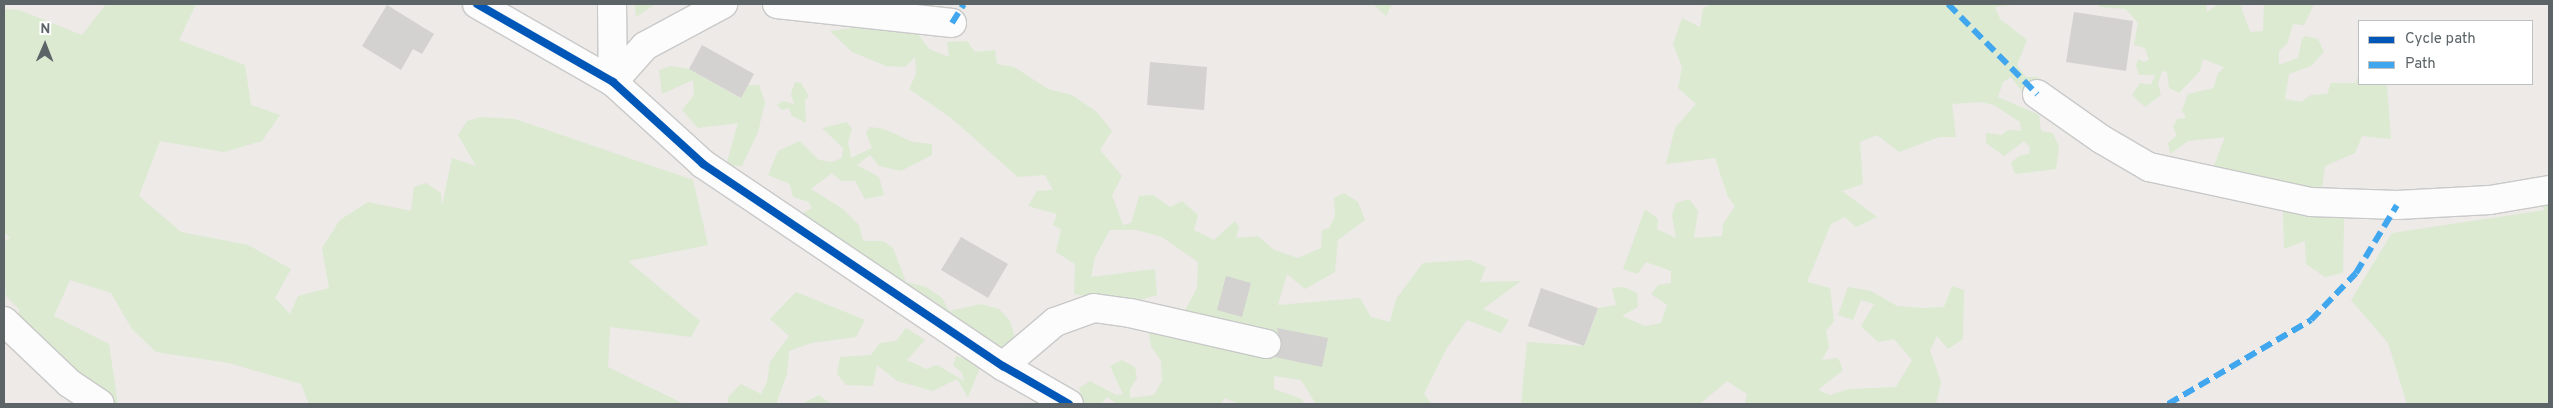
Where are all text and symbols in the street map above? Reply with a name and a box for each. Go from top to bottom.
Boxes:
north arrow [20,20,70,70]
legend [2358,20,2533,85]
text: N [40,21,50,38]
text: Cycle path [2405,30,2476,49]
text: Path [2405,55,2436,74]

